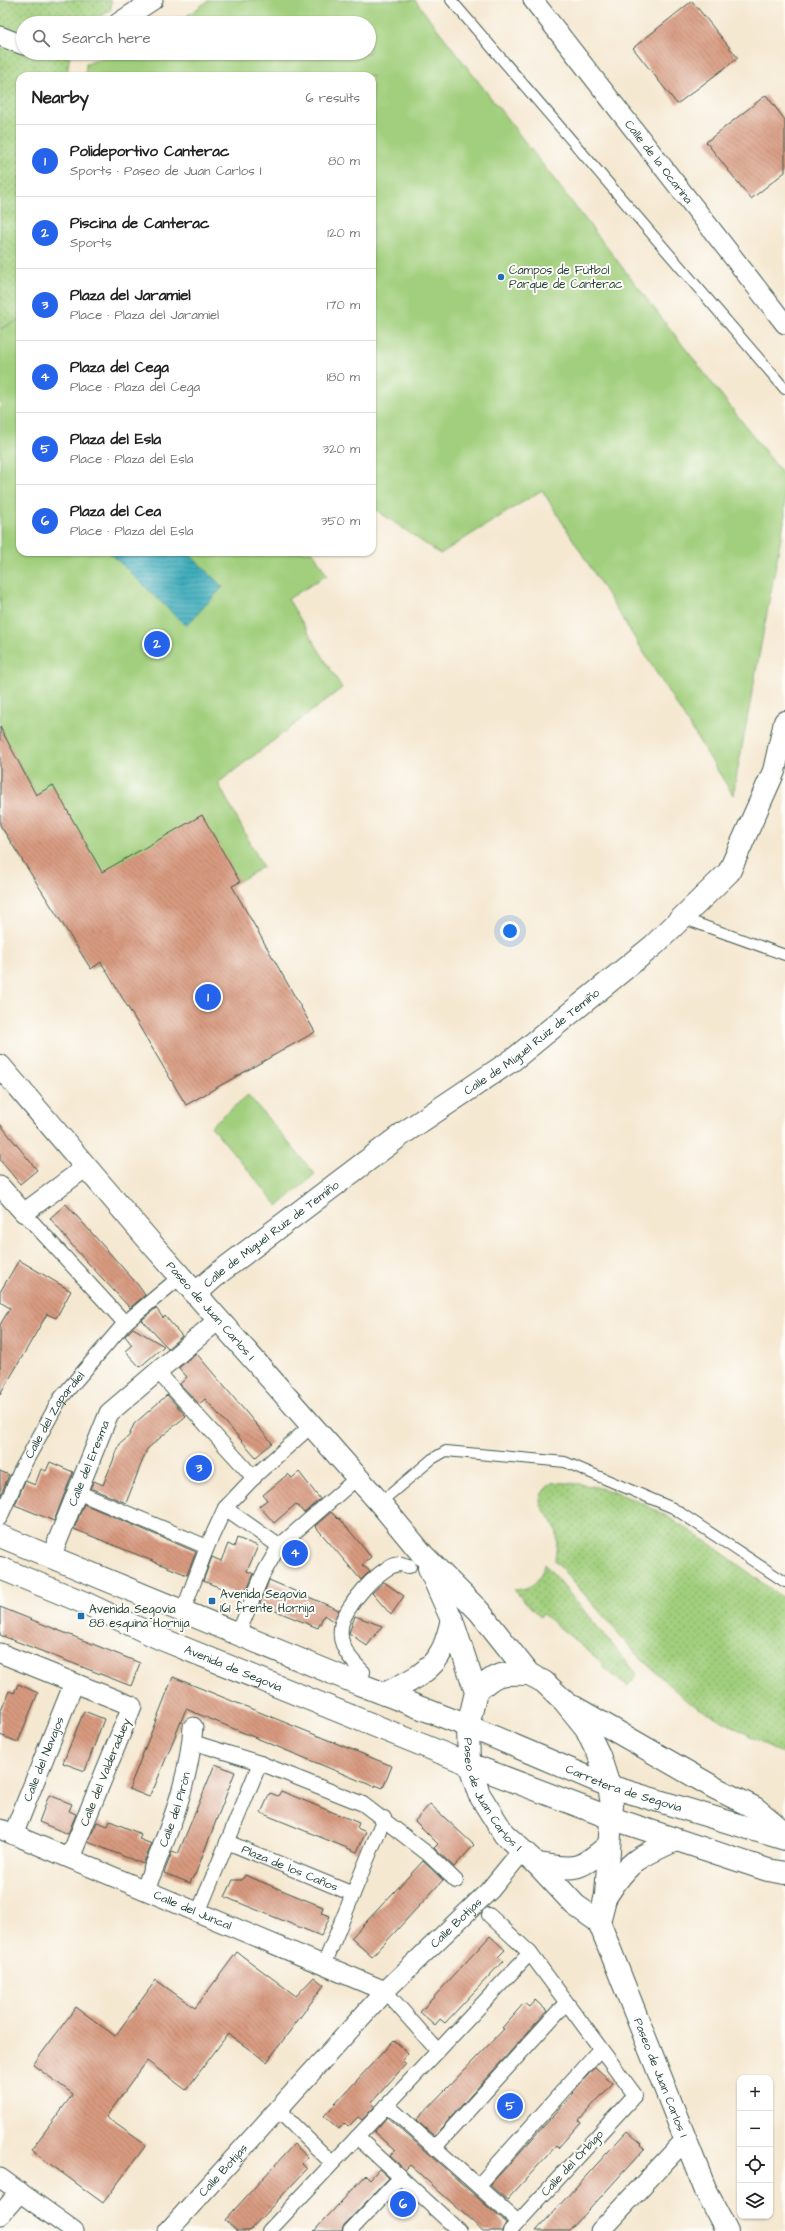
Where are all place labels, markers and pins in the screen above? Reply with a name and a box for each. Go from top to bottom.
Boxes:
place label: Campos de Fútbol Parque de Canterac [509,262,623,293]
marker: Campos de Fútbol Parque de Canterac [496,272,506,282]
pin: 2 [144,629,170,659]
pin: 1 [195,982,221,1012]
pin: 3 [186,1453,212,1483]
pin: 4 [282,1538,308,1568]
place label: Avenida Segovia 161 frente Hornija [220,1586,314,1617]
marker: Avenida Segovia 161 frente Hornija [207,1596,217,1606]
place label: Avenida Segovia 88 esquina Hornija [89,1601,190,1632]
marker: Avenida Segovia 88 esquina Hornija [76,1611,86,1621]
pin: 5 [497,2091,523,2121]
pin: 6 [390,2189,416,2219]

